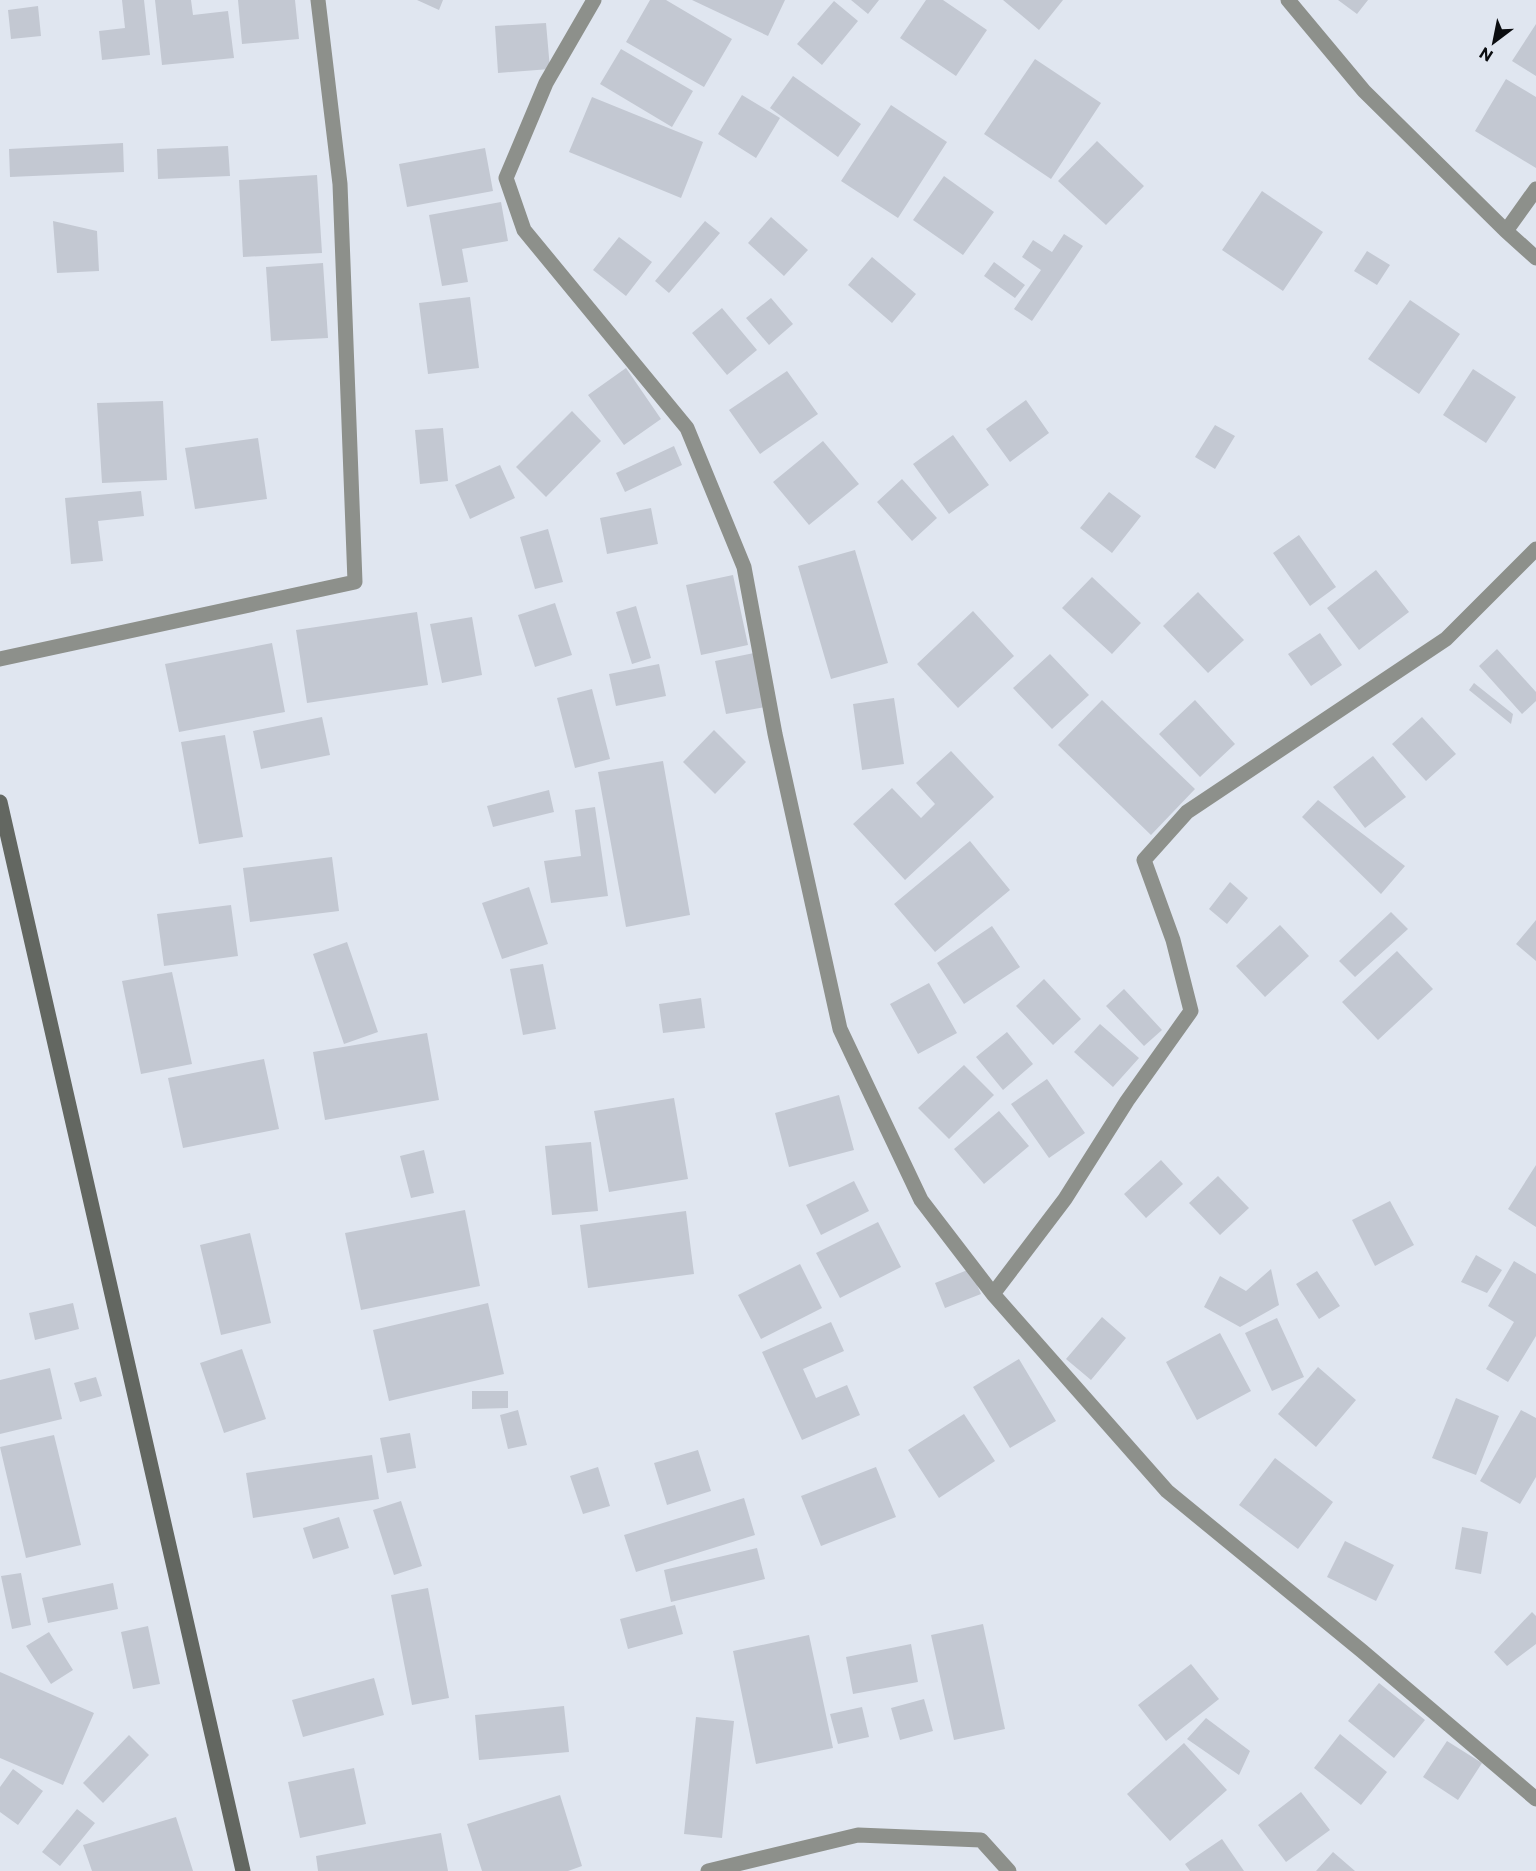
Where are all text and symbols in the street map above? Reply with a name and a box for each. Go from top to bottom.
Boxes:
north arrow [1464,12,1524,72]
text: N [1476,44,1496,66]

